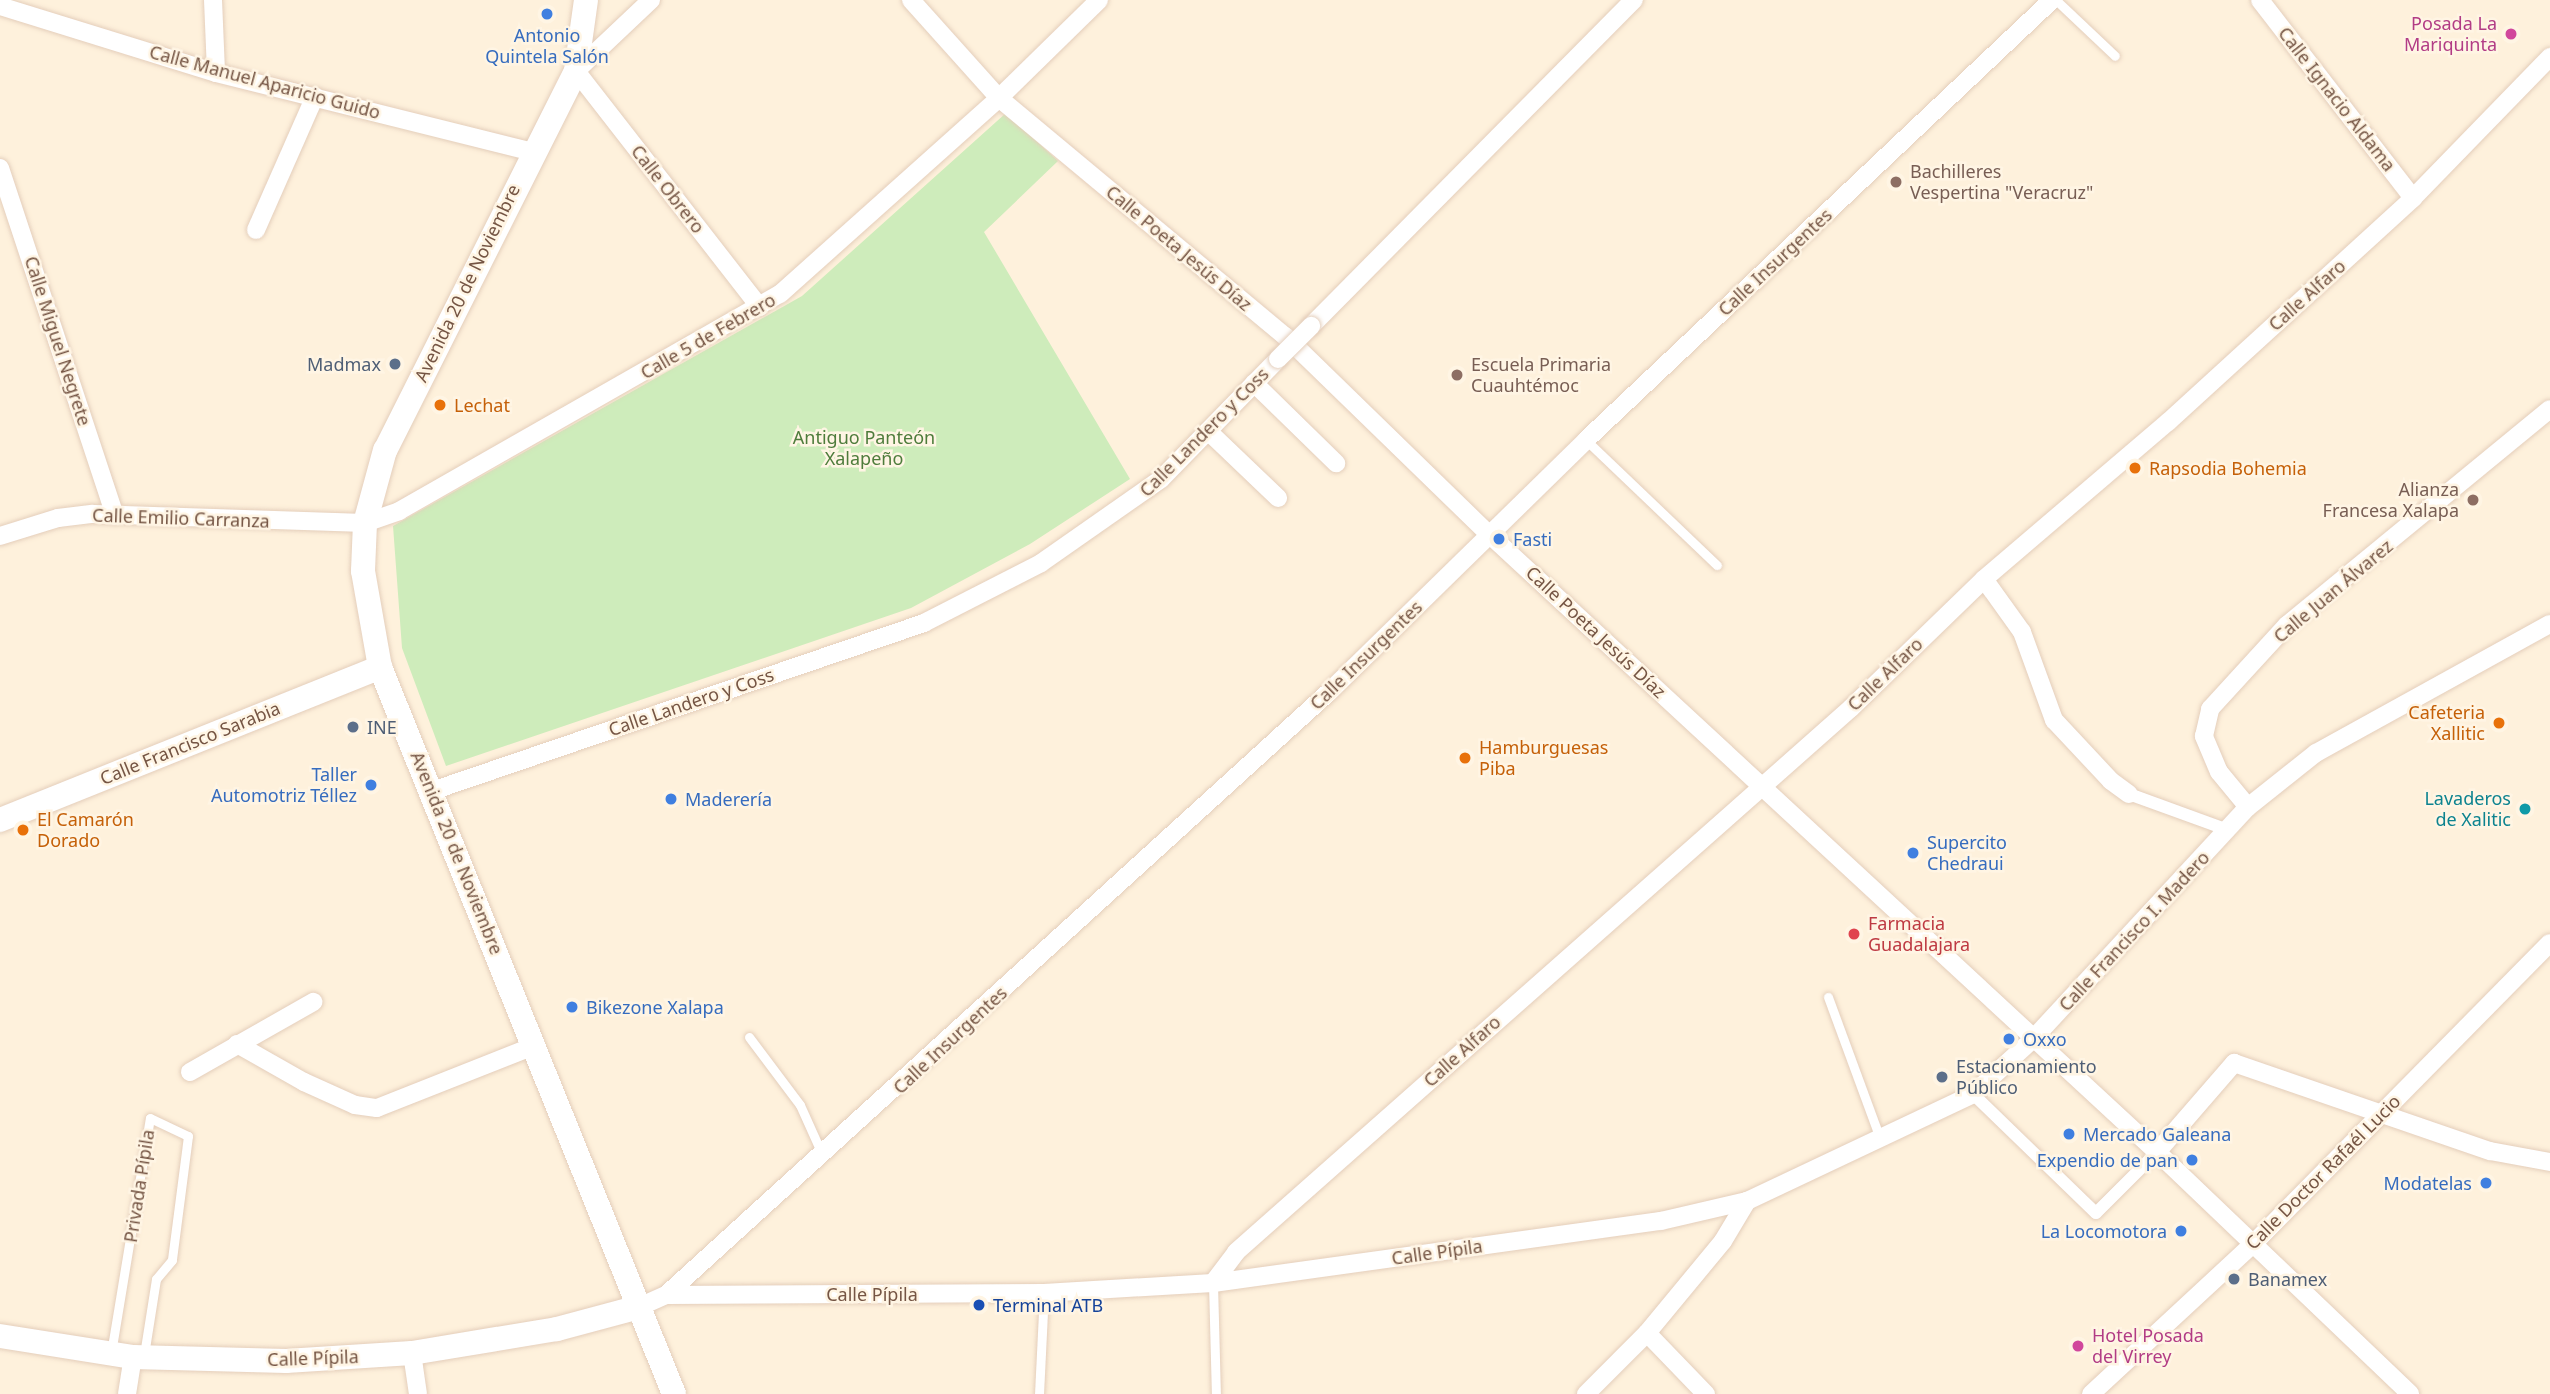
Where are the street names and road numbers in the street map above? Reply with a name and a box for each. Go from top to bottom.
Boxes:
street label: Calle Ignacio Aldama [2274,23,2400,175]
street label: Calle Manuel Aparicio Guido [147,41,383,123]
street label: Calle Obrero [627,141,709,237]
street label: Avenida 20 de Noviembre [410,181,524,385]
street label: Calle Poeta Jesús Díaz [1102,181,1256,315]
street label: Calle Insurgentes [1714,204,1836,320]
street label: Calle Miguel Negrete [20,253,96,429]
street label: Calle Alfaro [2264,255,2350,335]
street label: Calle 5 de Febrero [637,289,779,383]
street label: Calle Landero y Coss [1135,363,1273,501]
street label: Calle Emilio Carranza [92,504,270,532]
street label: Calle Juan Álvarez [2269,535,2397,647]
street label: Calle Poeta Jesús Díaz [1522,562,1670,702]
street label: Calle Insurgentes [1305,596,1427,714]
street label: Calle Alfaro [1843,633,1927,715]
street label: Calle Landero y Coss [605,664,777,740]
street label: Calle Francisco Sarabia [97,697,283,789]
street label: Avenida 20 de Noviembre [406,748,508,958]
street label: Calle Francisco I. Madero [2054,847,2214,1015]
street label: Calle Insurgentes [889,982,1011,1098]
street label: Calle Alfaro [1419,1011,1505,1091]
street label: Calle Doctor Rafaél Lucio [2241,1090,2405,1254]
street label: Privada Pípila [119,1128,159,1244]
street label: Calle Pípila [1390,1235,1484,1269]
street label: Calle Pípila [826,1283,918,1305]
street label: Calle Pípila [267,1346,359,1370]

